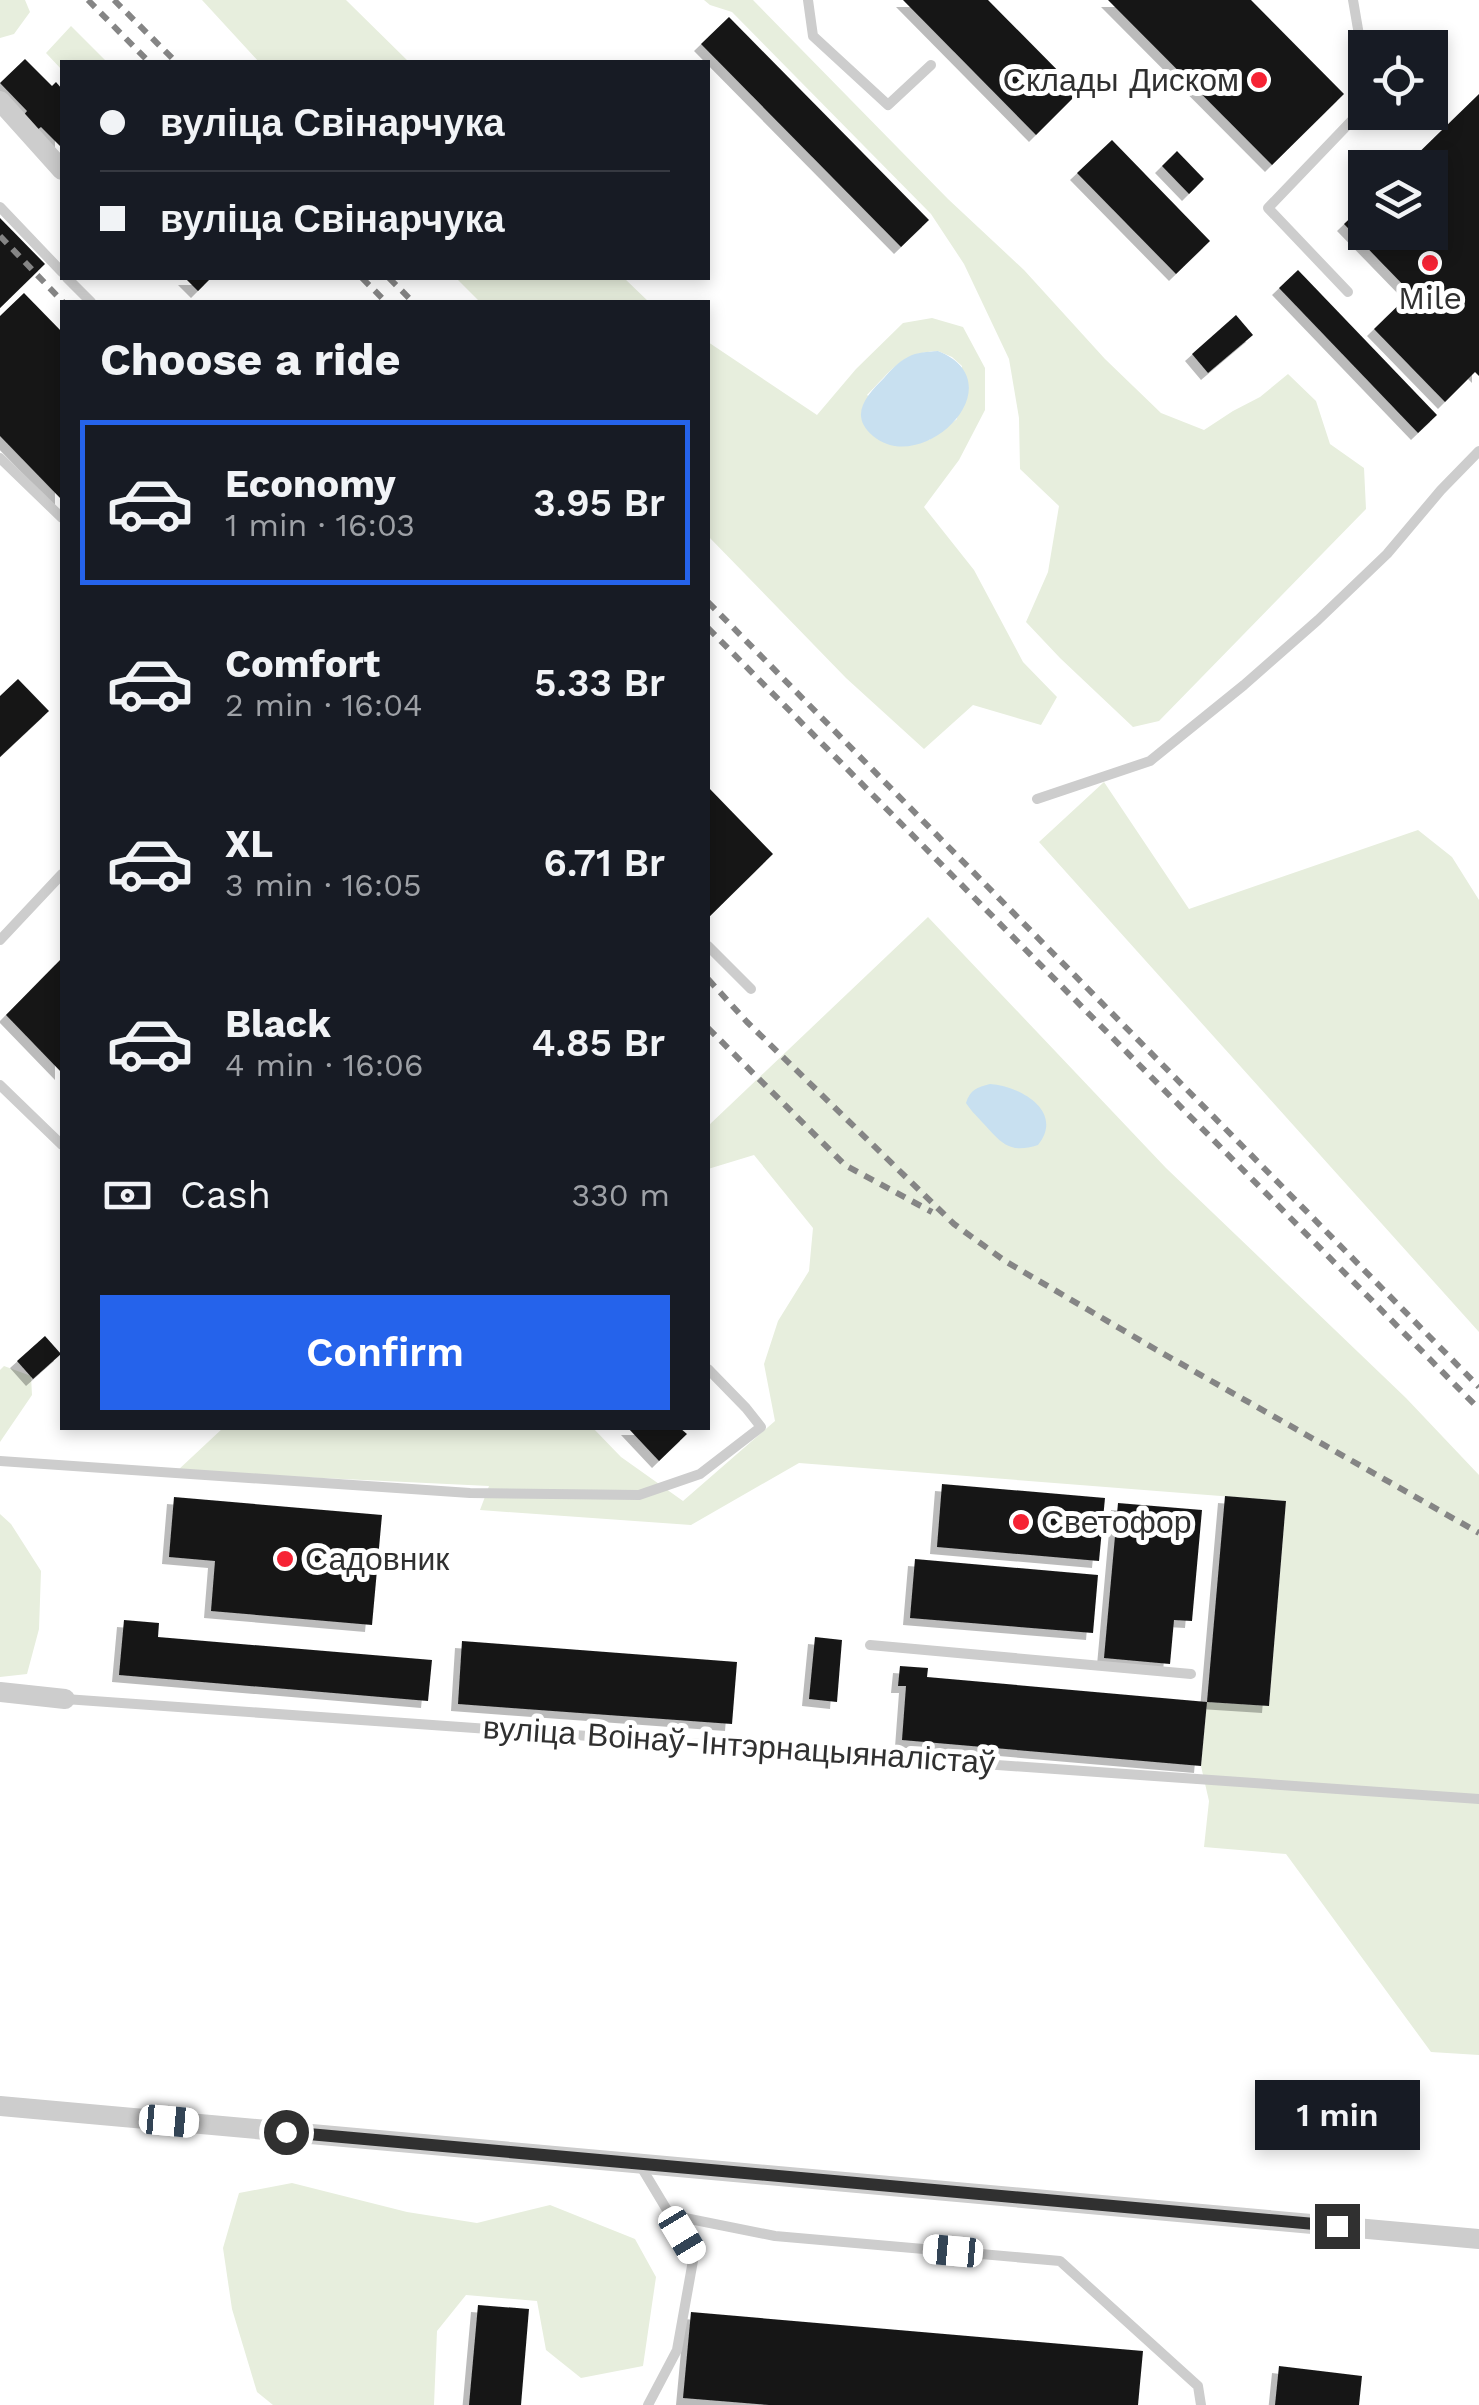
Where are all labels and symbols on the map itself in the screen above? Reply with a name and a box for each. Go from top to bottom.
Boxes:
place label: Склады Диском [1003,61,1239,99]
marker: Склады Диском [1248,69,1270,91]
marker: Mile [1419,252,1441,274]
place label: Mile [1398,279,1462,317]
place label: Светофор [1041,1503,1192,1541]
marker: Светофор [1010,1511,1032,1533]
place label: Садовник [305,1540,450,1578]
marker: Садовник [274,1548,296,1570]
street label: вуліца Воінаў-Інтэрнацыяналістаў [482,1708,996,1782]
callout: 1 min [1254,2081,1420,2151]
car [138,2103,200,2139]
route start [264,2110,309,2155]
car [654,2202,710,2268]
route end [1315,2204,1360,2249]
car [922,2233,984,2269]

